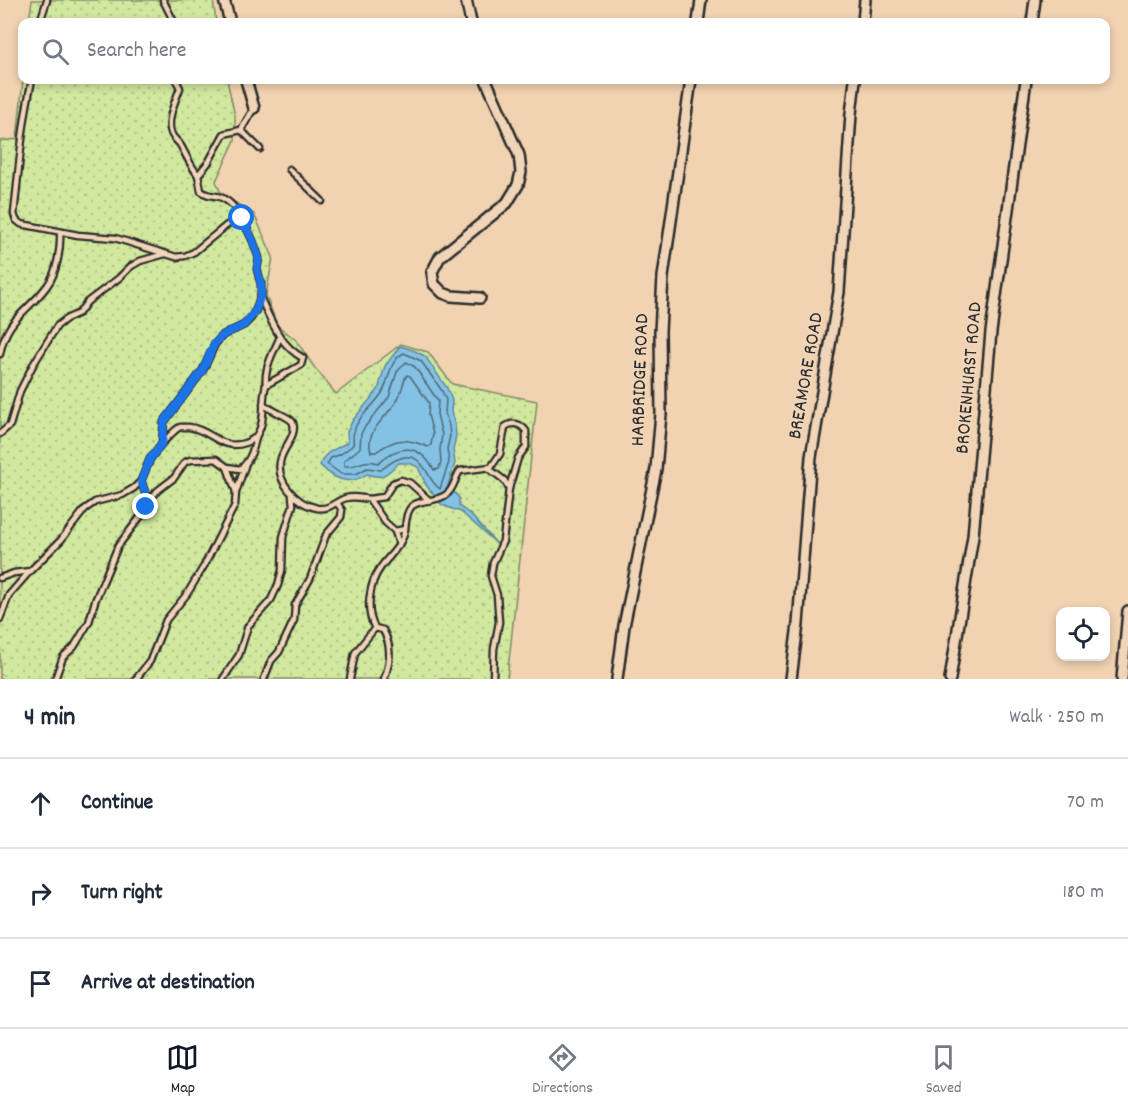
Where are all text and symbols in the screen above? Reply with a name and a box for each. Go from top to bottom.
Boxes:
search box [18,18,1110,84]
icon: search [39,35,72,68]
text: Search here [87,36,186,67]
route start [228,204,254,230]
street label: BROKENHURST ROAD [949,301,991,455]
street label: BREAMORE ROAD [782,310,832,442]
street label: HARBRIDGE ROAD [625,313,657,447]
route end [132,493,158,519]
map controls [1056,607,1110,661]
button: locate [1056,607,1110,661]
text: 4 min [24,700,75,737]
text: Walk · 250 m [1009,704,1104,732]
icon: ahead [24,787,57,820]
text: Continue [81,788,153,819]
text: 70 m [1067,789,1104,817]
icon: right [24,877,57,910]
text: Turn right [81,878,163,909]
text: 180 m [1062,879,1104,907]
icon: arrive [24,967,57,1000]
text: Arrive at destination [81,968,255,999]
tab: Map [166,1041,199,1100]
tab: Directions [532,1041,593,1100]
tab: Saved [926,1041,962,1100]

